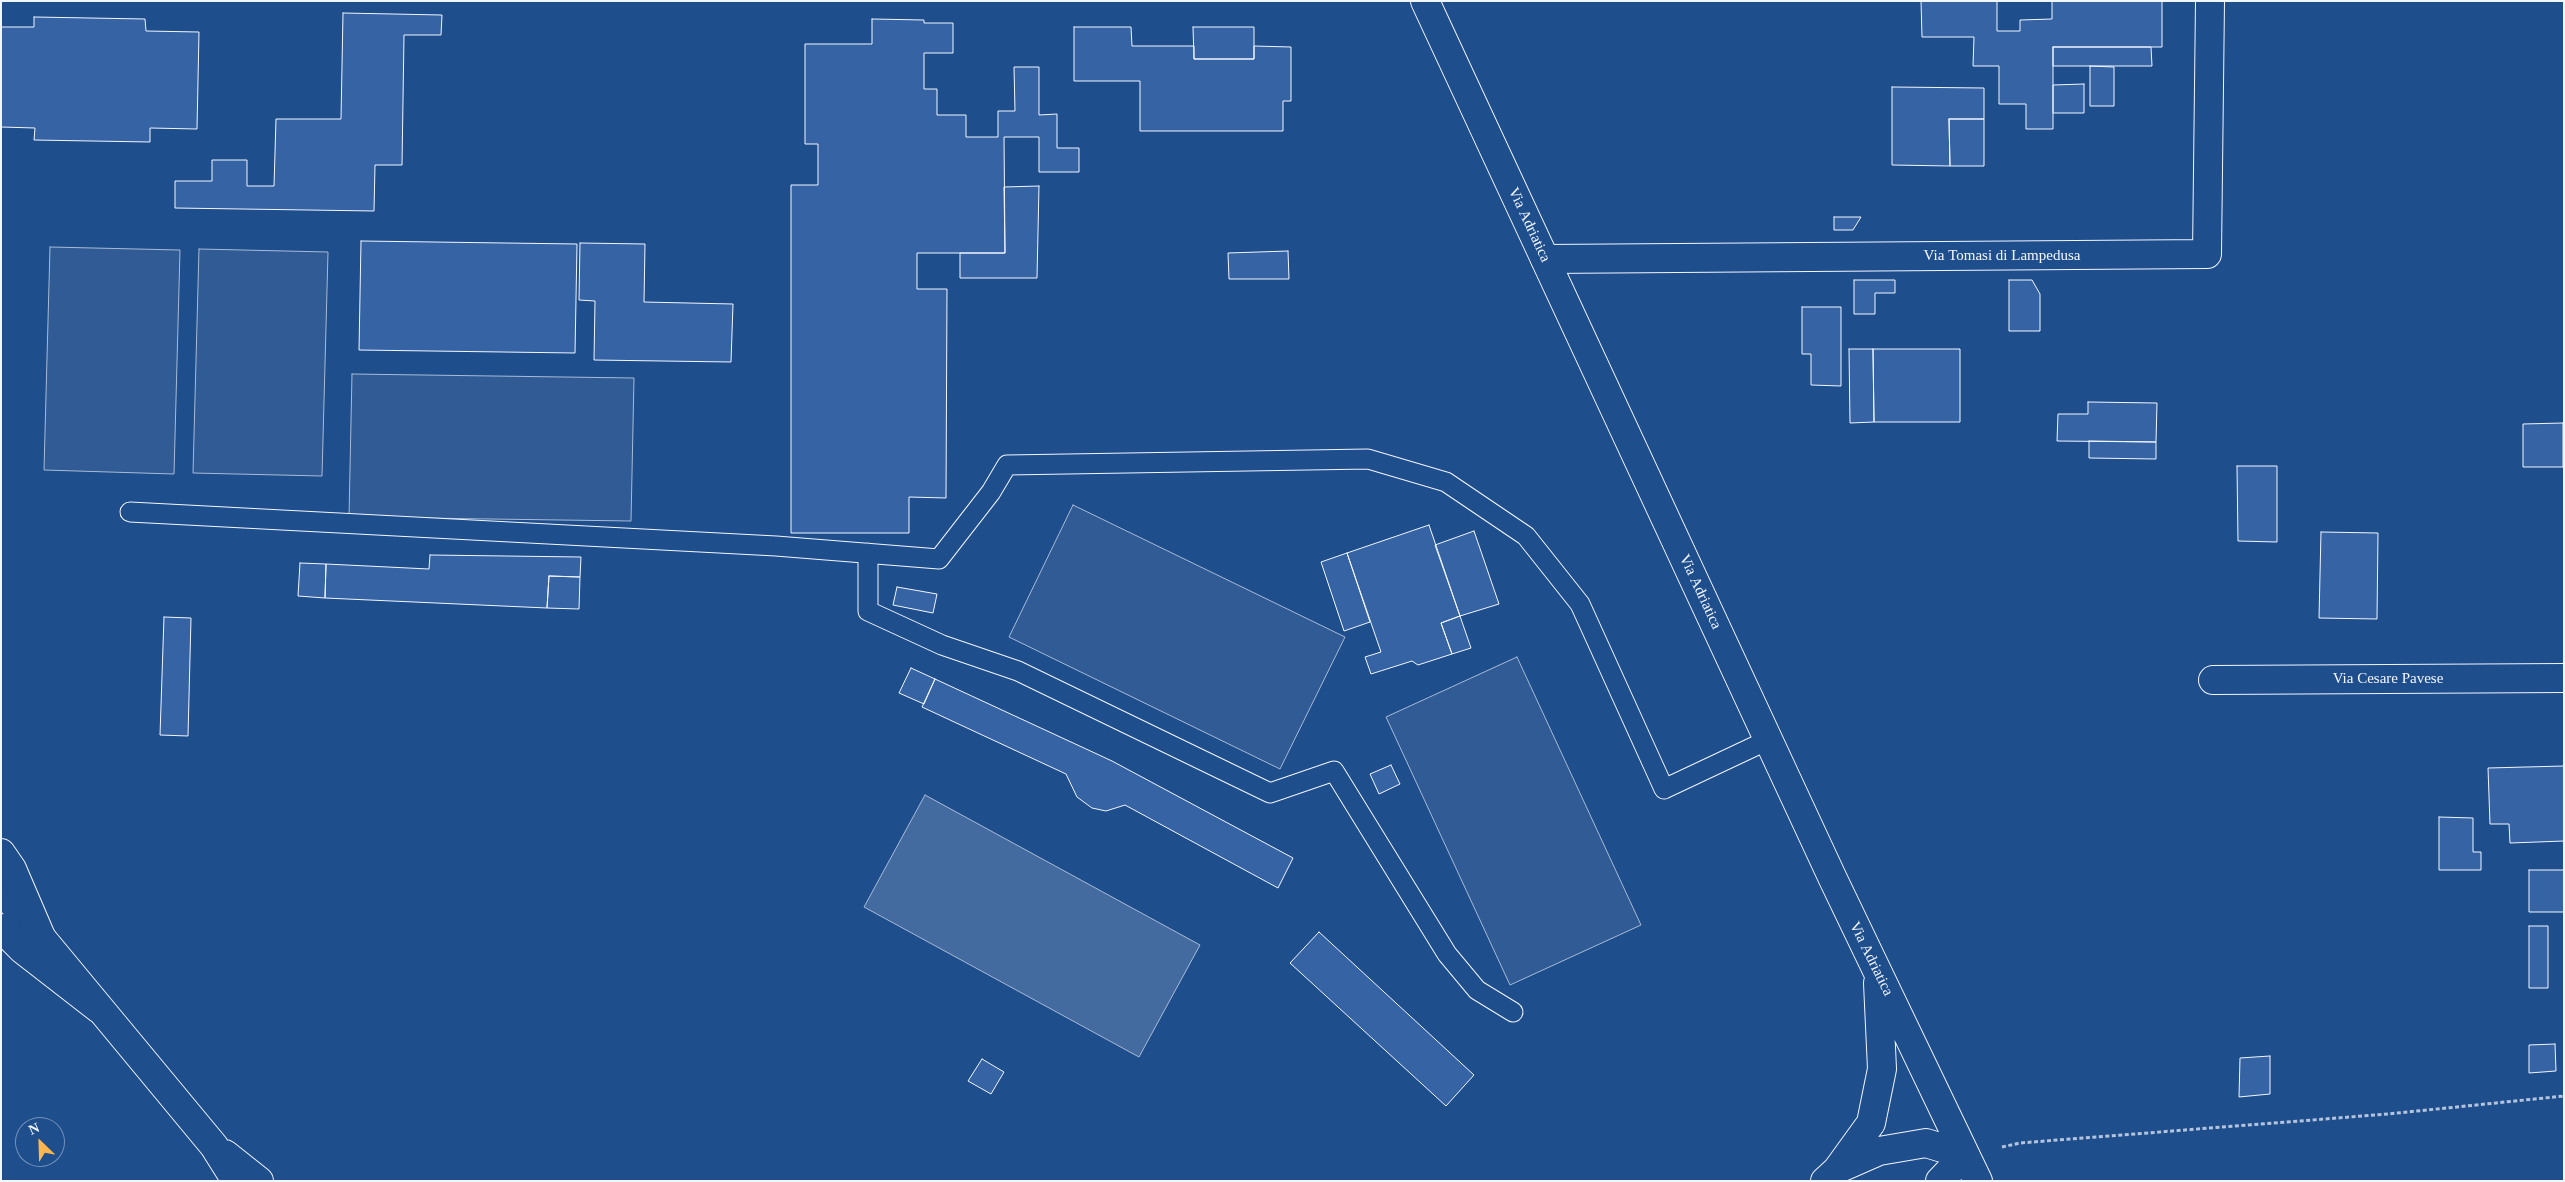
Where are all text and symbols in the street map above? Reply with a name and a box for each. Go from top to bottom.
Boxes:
street label: Via Adriatica [1504,185,1554,265]
street label: Via Tomasi di Lampedusa [1924,247,2080,265]
street label: Via Adriatica [1675,552,1725,632]
street label: Via Cesare Pavese [2333,670,2443,688]
street label: Via Adriatica [1845,919,1897,999]
north arrow [15,1117,65,1167]
text: N [26,1120,42,1138]

